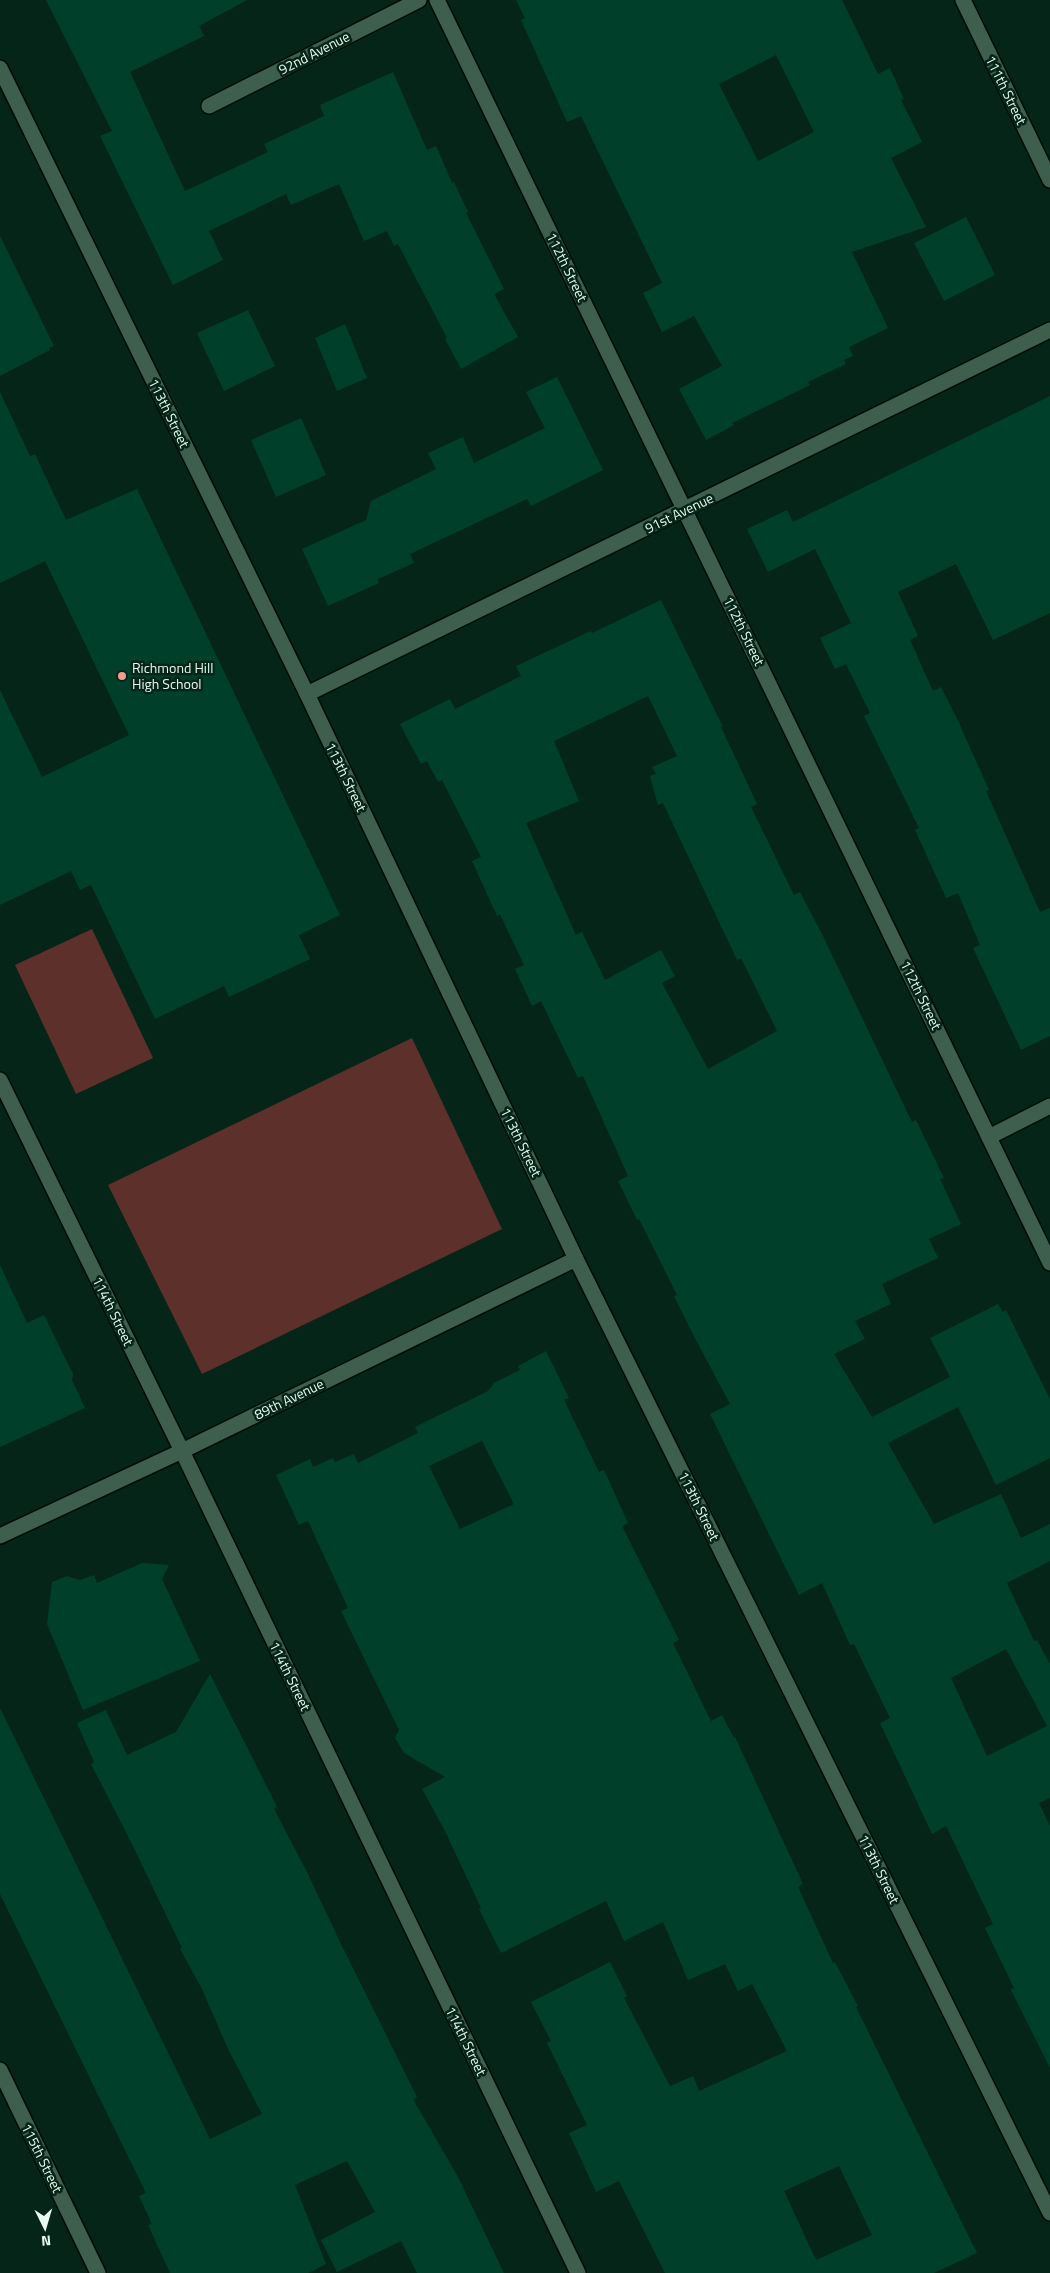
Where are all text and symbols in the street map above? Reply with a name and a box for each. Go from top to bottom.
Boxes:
street label: 92nd Avenue [274,26,353,79]
street label: 111th Street [981,51,1032,128]
street label: 112th Street [542,228,593,305]
street label: 113th Street [144,374,195,451]
street label: 91st Avenue [641,487,717,538]
street label: 112th Street [719,592,770,669]
place label: Richmond Hill High School [132,657,213,694]
marker: Richmond Hill High School [116,670,128,682]
street label: 113th Street [321,738,372,815]
street label: 112th Street [896,956,947,1033]
street label: 113th Street [496,1103,547,1180]
street label: 114th Street [88,1272,139,1349]
street label: 89th Avenue [250,1373,327,1424]
street label: 113th Street [674,1467,725,1544]
street label: 114th Street [265,1637,316,1714]
street label: 113th Street [854,1830,905,1907]
street label: 114th Street [441,2002,492,2079]
street label: 115th Street [17,2119,68,2196]
north arrow [20,2203,70,2253]
text: N [40,2231,52,2252]

